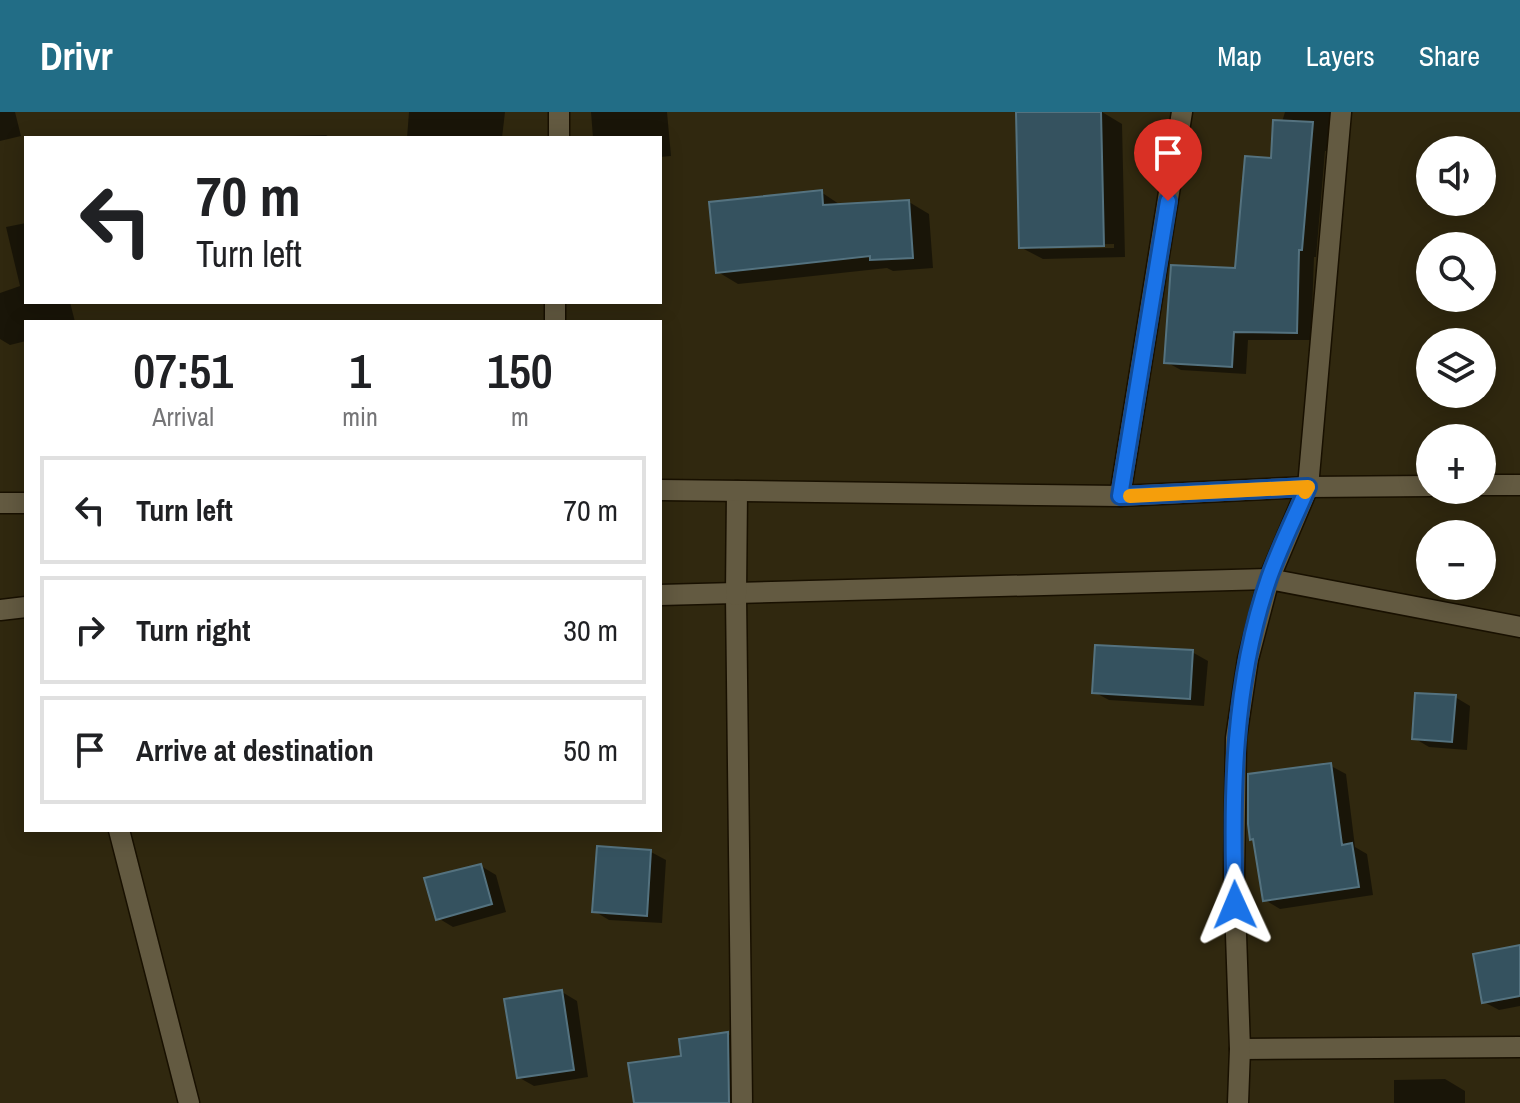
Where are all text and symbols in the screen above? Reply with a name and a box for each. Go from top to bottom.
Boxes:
text: Drivr [40,31,113,82]
text: Map [1217,37,1262,75]
text: Layers [1306,37,1375,75]
text: Share [1419,37,1480,75]
pin [1134,119,1202,201]
icon: arrive [1146,131,1190,175]
map controls [1416,136,1496,600]
button: sound [1416,136,1496,216]
text: 70 m [196,158,301,233]
icon: left [64,168,168,272]
text: Turn left [196,230,302,278]
button: search [1416,232,1496,312]
button: layers [1416,328,1496,408]
text: 07:51 [133,338,233,403]
text: 1 [349,338,371,403]
text: 150 [487,338,553,403]
text: Arrival [152,399,214,434]
text: min [342,399,378,434]
text: m [511,399,529,434]
button: + [1416,424,1496,504]
icon: left [68,488,112,532]
text: Turn left [136,490,233,530]
text: 70 m [563,490,618,530]
button: − [1416,520,1496,600]
icon: right [68,608,112,652]
text: Turn right [136,610,250,650]
text: 30 m [563,610,618,650]
icon: arrive [68,728,112,772]
text: Arrive at destination [136,730,374,770]
text: 50 m [563,730,618,770]
position arrow [1193,863,1277,947]

